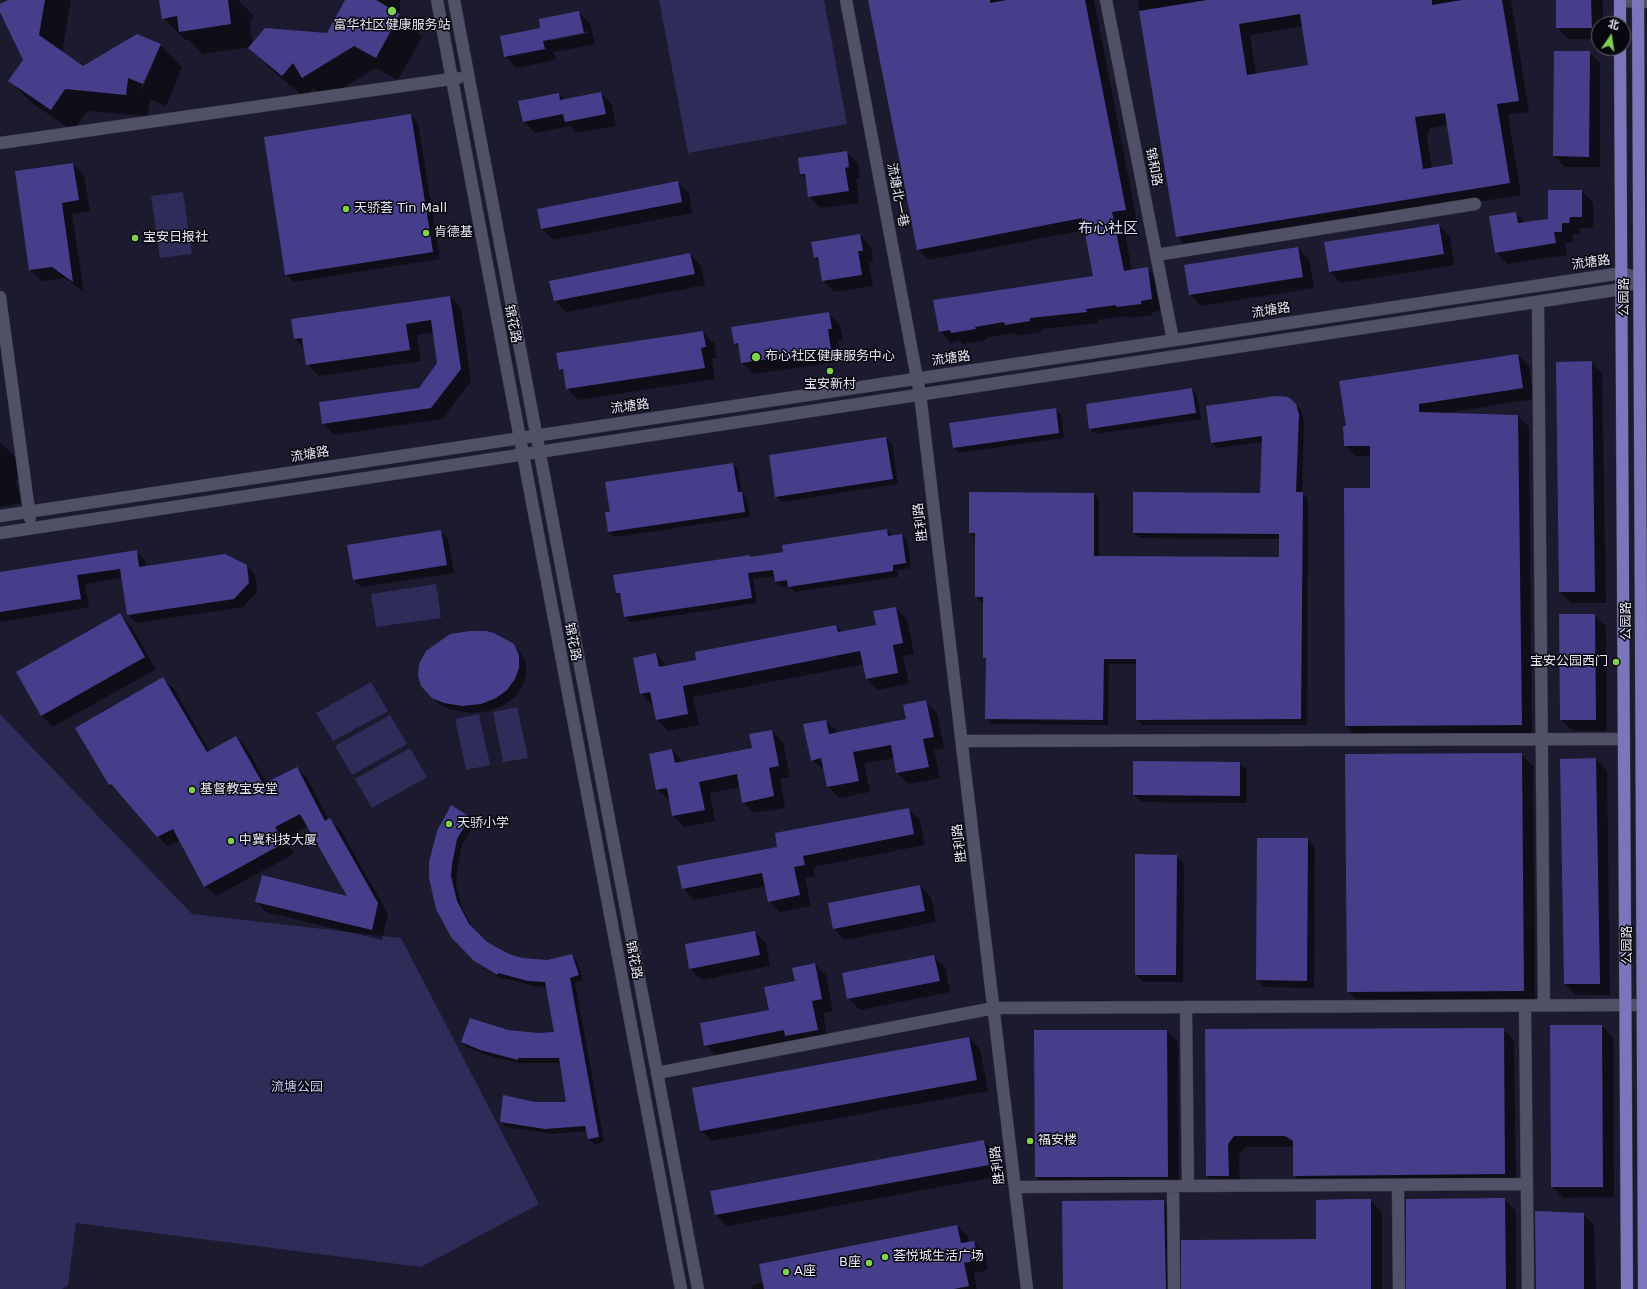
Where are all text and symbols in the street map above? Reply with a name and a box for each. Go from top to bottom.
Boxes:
marker: 富华社区健康服务站 [386,5,398,17]
north arrow [1591,16,1631,56]
text: 北 [1607,17,1620,32]
place label: 富华社区健康服务站 [334,18,450,34]
street label: 锦和路 [1142,146,1164,188]
street label: 流塘北一巷 [883,162,911,228]
place label: 天骄荟 Tin Mall [354,201,447,217]
marker: 天骄荟 Tin Mall [341,204,351,214]
district label: 布心社区 [1078,220,1138,238]
place label: 肯德基 [434,225,473,241]
marker: 肯德基 [421,228,431,238]
place label: 宝安日报社 [143,230,208,246]
marker: 宝安日报社 [130,233,140,243]
street label: 流塘路 [1571,253,1611,273]
street label: 公园路 [1617,278,1633,316]
street label: 流塘路 [1251,300,1291,322]
street label: 锦花路 [501,303,523,345]
place label: 布心社区健康服务中心 [765,349,895,365]
street label: 流塘路 [931,349,971,369]
marker: 布心社区健康服务中心 [750,351,762,363]
marker: 宝安新村 [825,366,835,376]
place label: 宝安新村 [804,377,856,393]
street label: 流塘路 [610,397,650,417]
street label: 流塘路 [290,444,330,466]
street label: 胜利路 [911,502,931,542]
street label: 公园路 [1619,602,1635,640]
street label: 锦花路 [561,621,583,663]
place label: 宝安公园西门 [1530,654,1608,670]
marker: 宝安公园西门 [1611,657,1621,667]
place label: 基督教宝安堂 [200,782,278,798]
marker: 基督教宝安堂 [187,785,197,795]
place label: 天骄小学 [457,816,509,832]
marker: 天骄小学 [444,819,454,829]
street label: 胜利路 [950,823,970,863]
place label: 中冀科技大厦 [239,833,317,849]
marker: 中冀科技大厦 [226,836,236,846]
street label: 公园路 [1620,926,1636,964]
street label: 锦花路 [622,939,644,981]
park label: 流塘公园 [271,1080,323,1096]
place label: 福安楼 [1038,1133,1077,1149]
marker: 福安楼 [1025,1136,1035,1146]
street label: 胜利路 [988,1145,1008,1185]
place label: 荟悦城生活广场 [893,1249,984,1265]
marker: 荟悦城生活广场 [880,1252,890,1262]
place label: B座 [839,1255,861,1271]
marker: B座 [864,1258,874,1268]
place label: A座 [794,1264,816,1280]
marker: A座 [781,1267,791,1277]

